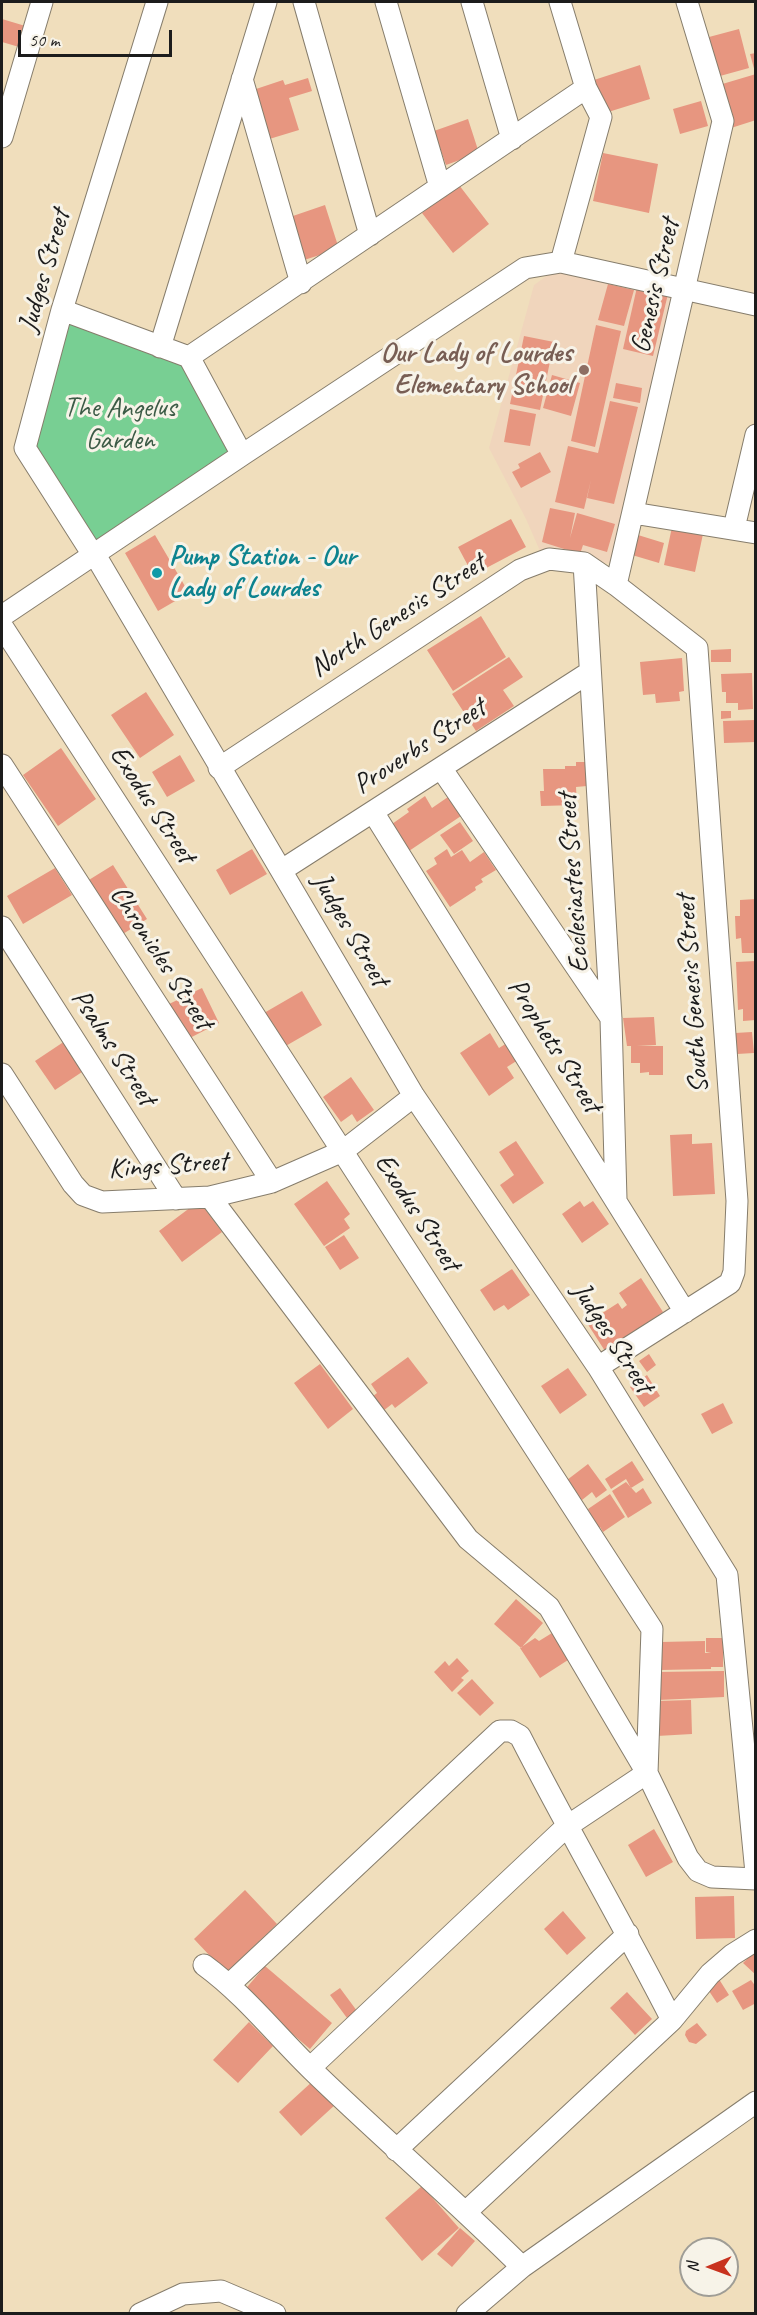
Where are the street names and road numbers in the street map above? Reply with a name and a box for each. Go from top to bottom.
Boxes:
street label: Judges Street [12,206,78,336]
street label: Genesis Street [624,216,688,356]
street label: North Genesis Street [304,547,492,685]
street label: Proverbs Street [348,692,492,802]
street label: Exodus Street [102,740,202,870]
street label: Ecclesiastes Street [551,792,597,974]
street label: Judges Street [304,867,396,993]
street label: Chronicles Street [102,880,220,1036]
street label: South Genesis Street [669,894,717,1094]
street label: Prophets Street [499,973,609,1119]
street label: Psalms Street [63,984,163,1112]
street label: Kings Street [107,1145,229,1187]
street label: Exodus Street [367,1148,467,1278]
street label: Judges Street [564,1276,660,1400]

